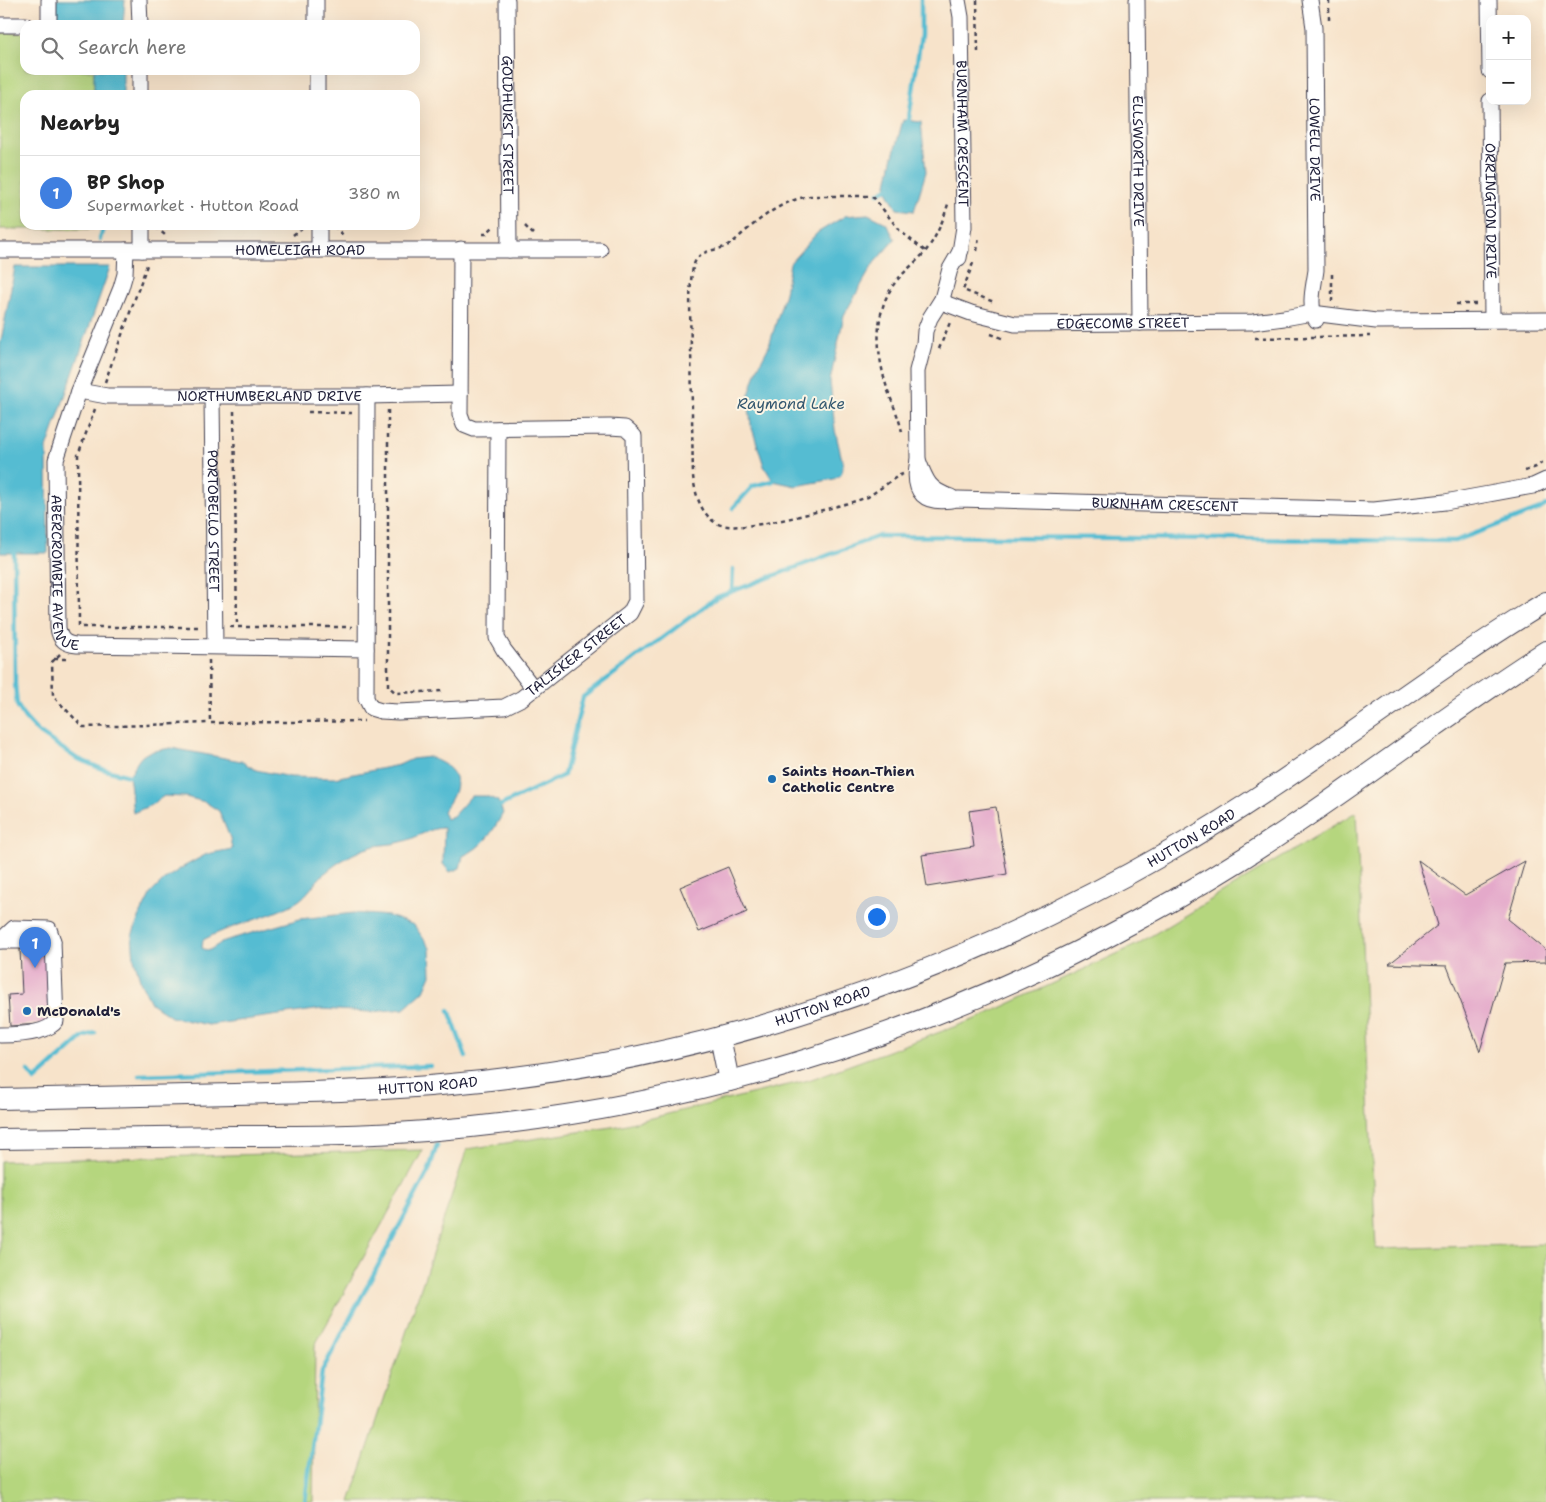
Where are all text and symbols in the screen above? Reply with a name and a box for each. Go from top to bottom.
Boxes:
map controls [1486,15,1531,105]
button: + [1486,15,1531,60]
search box [20,20,420,75]
icon: search [38,34,66,62]
text: Search here [78,35,187,60]
street label: GOLDHURST STREET [498,55,518,195]
street label: BURNHAM CRESCENT [953,60,973,208]
button: − [1486,60,1531,105]
street label: ELLSWORTH DRIVE [1129,95,1148,227]
street label: LOWELL DRIVE [1306,98,1324,202]
text: Nearby [40,109,120,137]
street label: ORRINGTON DRIVE [1481,143,1501,279]
text: BP Shop [87,170,165,195]
text: 1 [52,183,60,204]
text: 380 m [348,183,400,204]
text: Supermarket · Hutton Road [87,195,299,216]
street label: HOMELEIGH ROAD [235,241,365,259]
street label: EDGECOMB STREET [1056,314,1190,333]
street label: NORTHUMBERLAND DRIVE [177,387,362,405]
water label: Raymond Lake [737,394,845,414]
street label: PORTOBELLO STREET [204,450,223,593]
street label: ABERCROMBIE AVENUE [47,494,80,654]
street label: BURNHAM CRESCENT [1092,494,1239,515]
street label: TALISKER STREET [522,610,631,700]
place label: Saints Hoan-Thien Catholic Centre [782,762,914,796]
marker: Saints Hoan-Thien Catholic Centre [766,773,778,785]
street label: HUTTON ROAD [1144,805,1239,871]
your location [864,904,890,930]
pin: 1 [19,927,51,968]
street label: HUTTON ROAD [773,982,873,1030]
place label: McDonald's [37,1002,121,1020]
marker: McDonald's [21,1005,33,1017]
street label: HUTTON ROAD [377,1072,479,1098]

